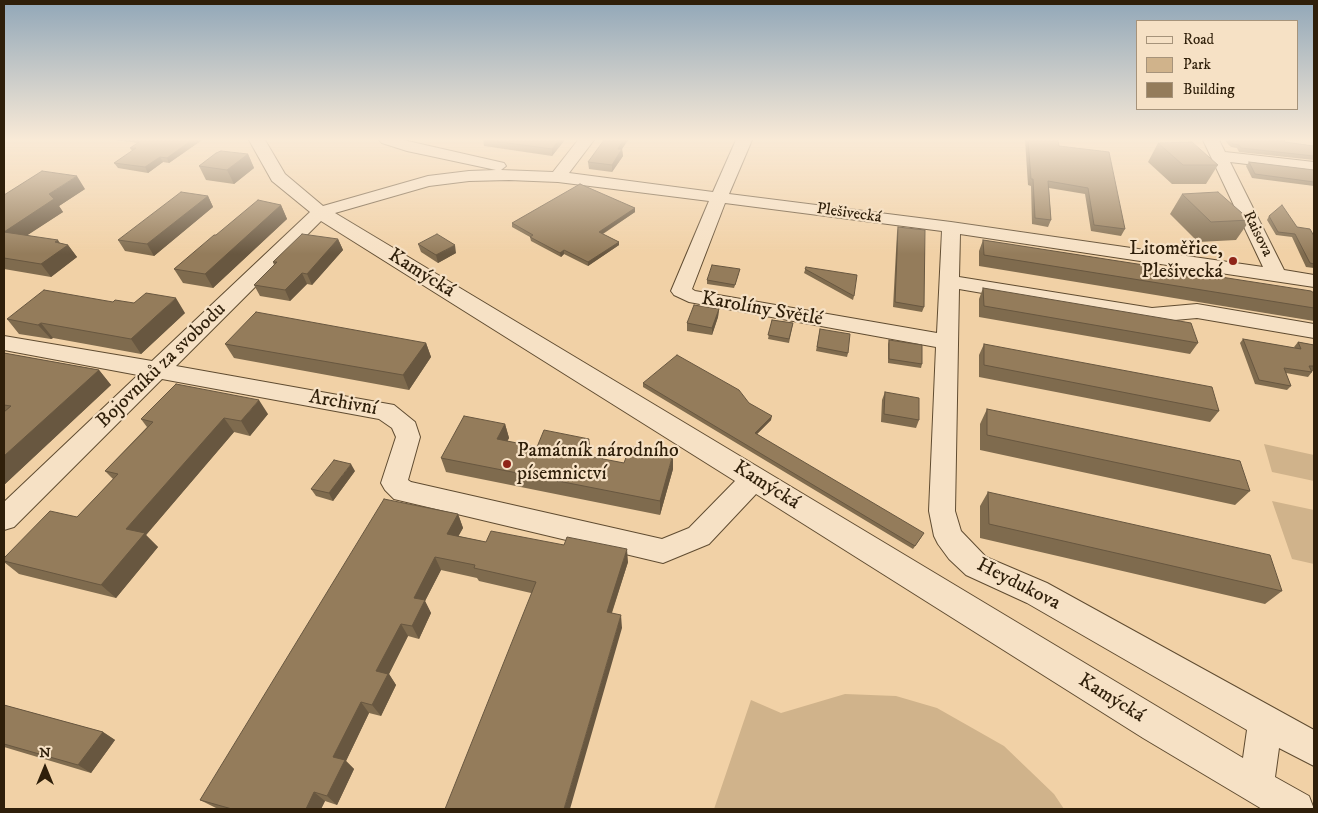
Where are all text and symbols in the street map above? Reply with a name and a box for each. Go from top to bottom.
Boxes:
legend [1136,20,1298,110]
text: Road [1183,30,1214,49]
text: Park [1183,55,1211,74]
text: Building [1183,80,1235,99]
street label: Plešivecká [815,200,883,228]
street label: Raisova [1238,208,1276,260]
place label: Litoměřice, Plešivecká [1129,238,1223,285]
street label: Kamýcká [383,244,459,304]
marker: Litoměřice, Plešivecká [1227,255,1239,267]
street label: Karolíny Světlé [699,288,825,332]
street label: Bojovníků za svobodu [92,298,232,434]
street label: Archivní [307,386,379,422]
place label: Památník národního písemnictví [517,440,679,487]
street label: Kamýcká [728,456,804,516]
marker: Památník národního písemnictví [501,458,513,470]
street label: Heydukova [972,554,1064,616]
street label: Kamýcká [1073,669,1149,729]
north arrow [20,743,70,793]
text: N [39,744,51,762]

